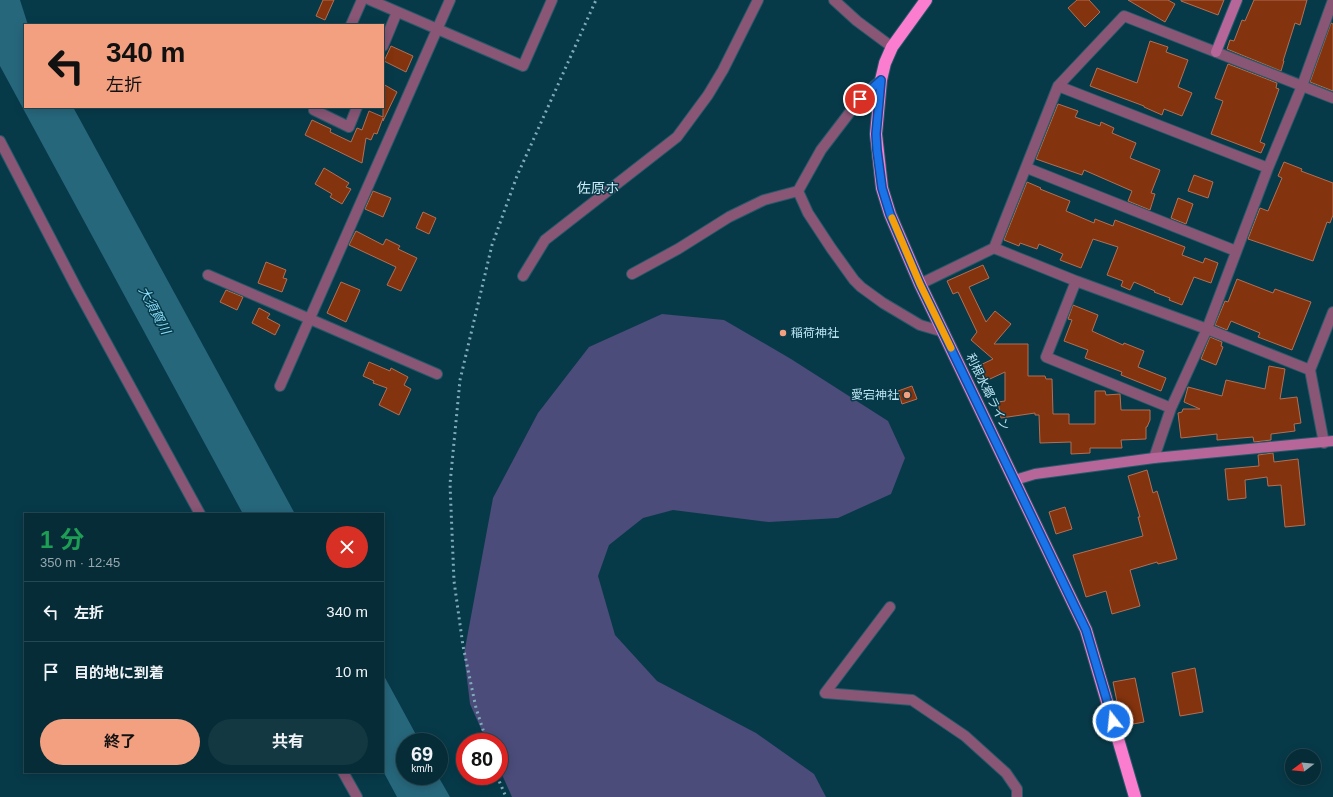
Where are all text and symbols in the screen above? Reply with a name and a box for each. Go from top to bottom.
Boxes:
text: 340 m [106,37,185,68]
icon: left [40,40,92,92]
text: 左折 [106,75,142,95]
pin [843,82,877,116]
icon: arrive [849,88,871,110]
district label: 佐原ホ [577,180,619,196]
water label: 大須賀川 [136,284,174,338]
place label: 稲荷神社 [791,326,839,340]
marker: 稲荷神社 [778,328,788,338]
street label: 利根水郷ライン [963,351,1013,433]
place label: 愛宕神社 [851,388,899,402]
marker: 愛宕神社 [902,390,912,400]
text: 1 分 [40,526,84,553]
button: close [326,526,368,568]
text: 350 m · 12:45 [40,555,120,570]
icon: left [40,601,62,623]
text: 340 m [326,603,368,620]
text: 左折 [74,604,104,621]
icon: arrive [40,661,62,683]
text: 10 m [335,663,368,680]
text: 目的地に到着 [74,664,164,681]
position arrow [1092,700,1134,742]
button: 終了 [40,719,200,765]
button: 共有 [208,719,368,765]
speed limit sign: 80 [456,733,508,785]
text: 69 [411,743,433,765]
north arrow [1285,749,1321,785]
map controls [1285,749,1321,785]
text: km/h [411,763,433,774]

